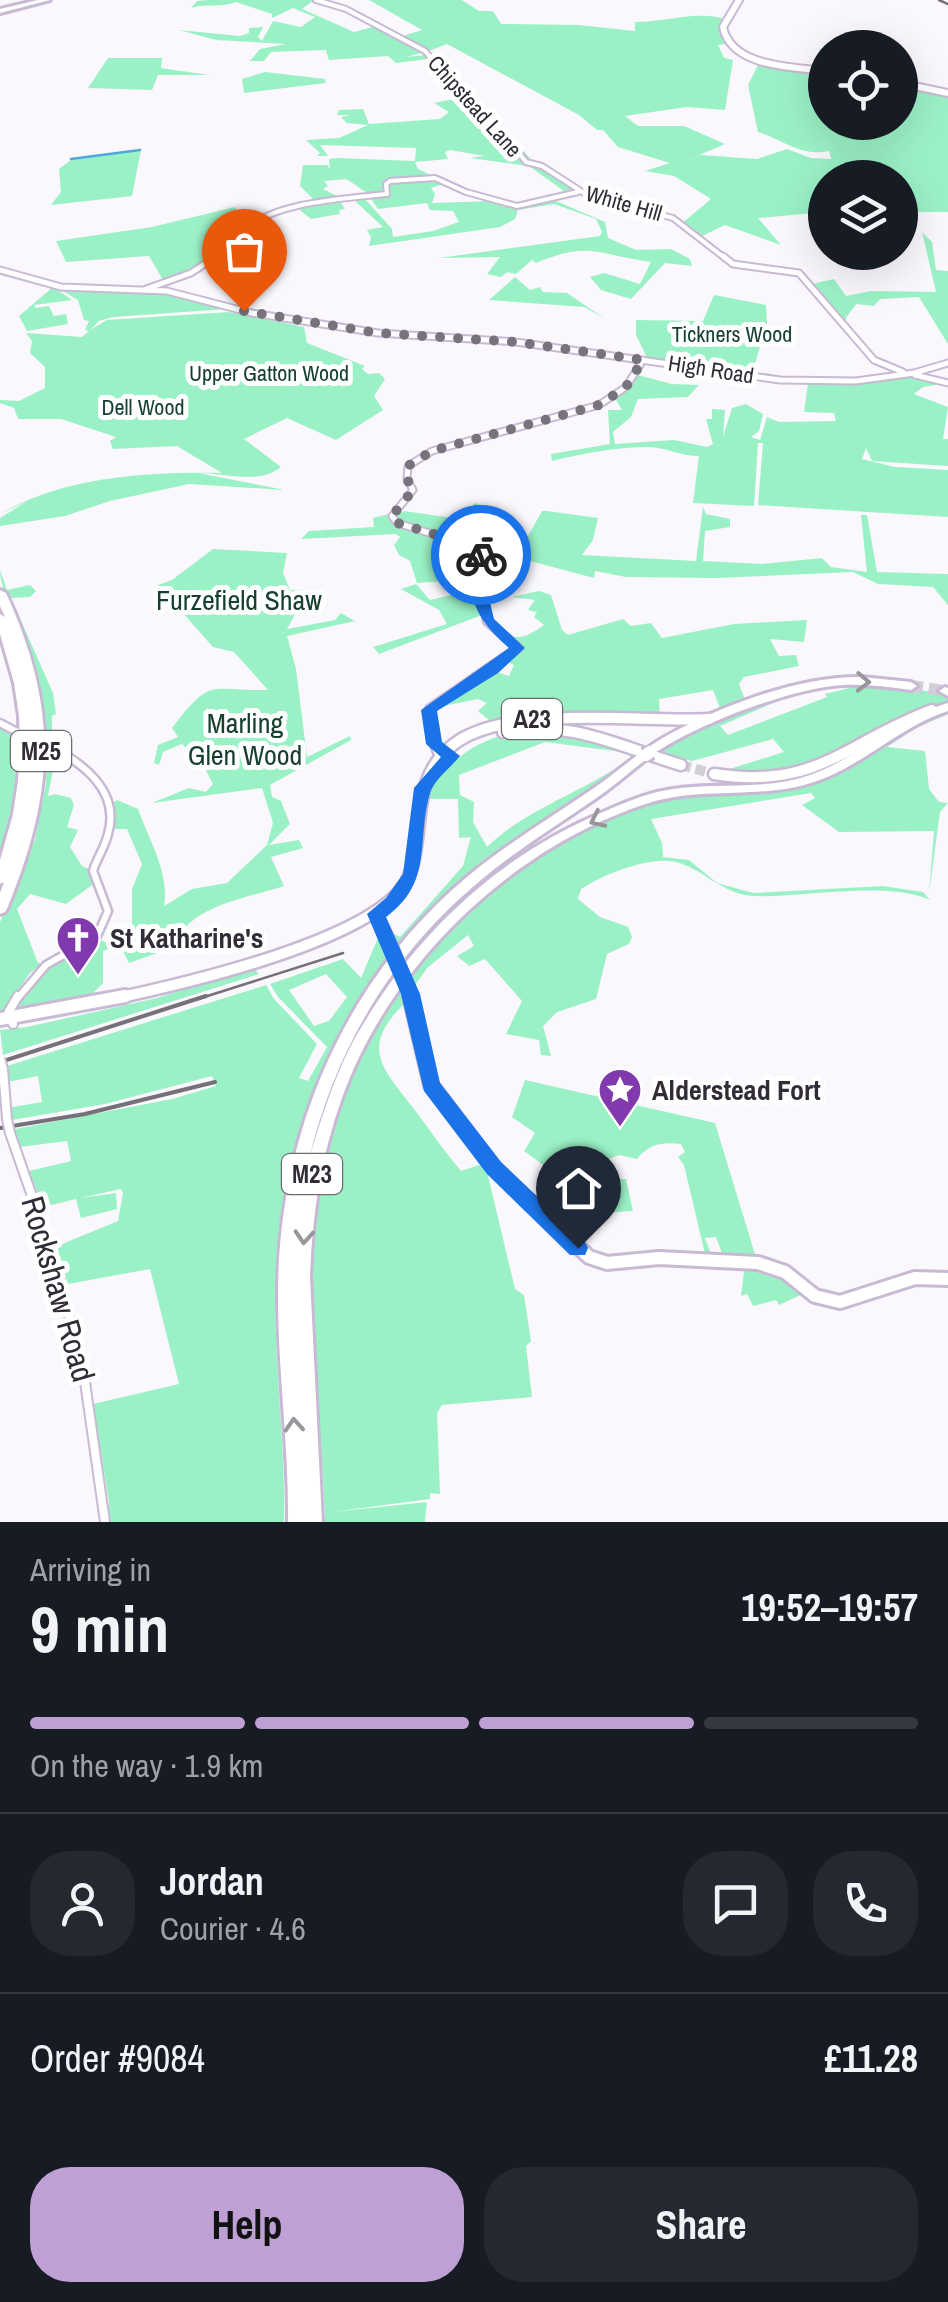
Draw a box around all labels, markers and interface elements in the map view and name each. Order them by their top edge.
map controls [808,30,918,270]
button: locate [808,30,918,140]
street label: Chipstead Lane [421,49,529,163]
button: layers [808,160,918,270]
street label: White Hill [582,178,666,228]
pin [202,209,287,312]
icon: bag [217,224,272,279]
park label: Tickners Wood [672,319,792,349]
street label: High Road [666,347,756,391]
park label: Upper Gatton Wood [189,358,349,388]
park label: Dell Wood [102,392,184,422]
courier [431,505,531,605]
icon: bike [454,528,509,583]
park label: Furzefield Shaw [156,581,322,619]
one-way arrow [855,671,871,692]
road number: A23 [502,699,562,739]
park label: Marling Glen Wood [188,704,302,774]
road number: M25 [11,731,71,771]
one-way arrow [589,807,607,827]
church icon: St Katharine's [55,915,101,976]
place label: St Katharine's [110,919,263,957]
place icon: Alderstead Fort [597,1067,643,1128]
place label: Alderstead Fort [652,1071,821,1109]
pin [536,1146,621,1249]
road number: M23 [282,1154,342,1194]
icon: home [551,1161,606,1216]
street label: Rockshaw Road [11,1191,105,1387]
one-way arrow [294,1230,315,1246]
one-way arrow [284,1416,305,1432]
text: Arriving in [30,1548,151,1591]
text: 19:52–19:57 [741,1582,918,1633]
text: 9 min [30,1585,169,1672]
text: On the way · 1.9 km [30,1744,263,1787]
button: person [30,1851,135,1956]
button: chat [683,1851,788,1956]
button: phone [813,1851,918,1956]
text: Jordan [160,1856,264,1907]
text: Courier · 4.6 [160,1907,306,1950]
text: Order #9084 [30,2033,205,2084]
text: £11.28 [824,2033,918,2084]
button: Help [30,2167,464,2282]
button: Share [484,2167,918,2282]

